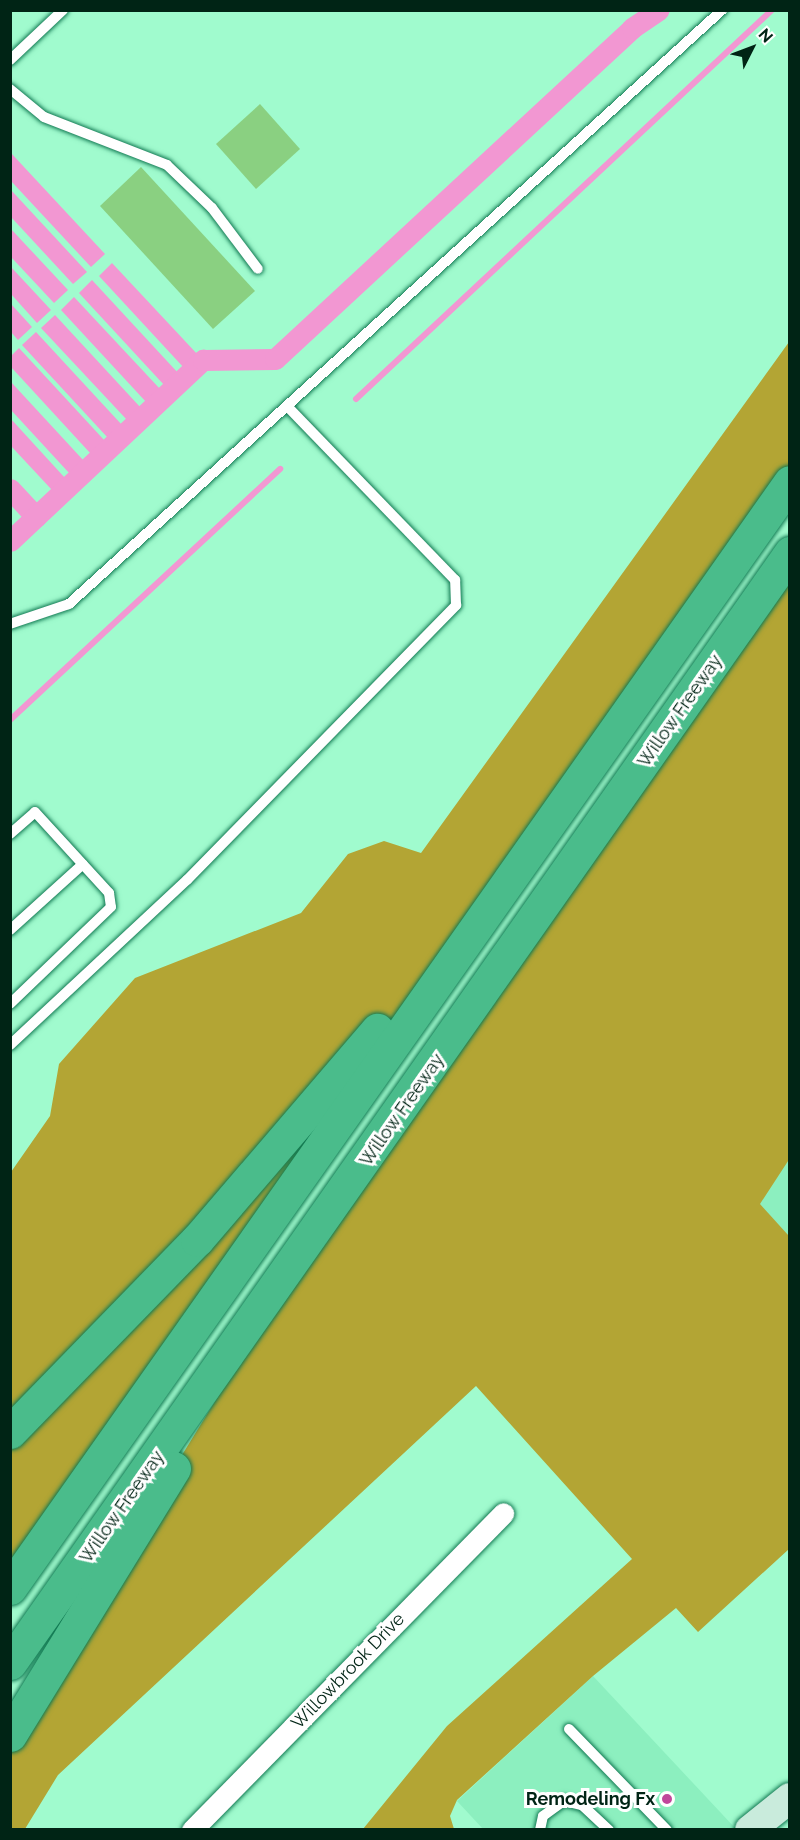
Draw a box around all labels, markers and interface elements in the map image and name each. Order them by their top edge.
north arrow [722,18,782,78]
text: N [755,25,777,47]
street label: Willow Freeway [633,650,727,772]
street label: Willow Freeway [355,1049,449,1171]
street label: Willow Freeway [75,1446,169,1568]
street label: Willowbrook Drive [287,1608,409,1734]
place label: Remodeling Fx [526,1788,655,1810]
marker: Remodeling Fx [660,1792,674,1806]

